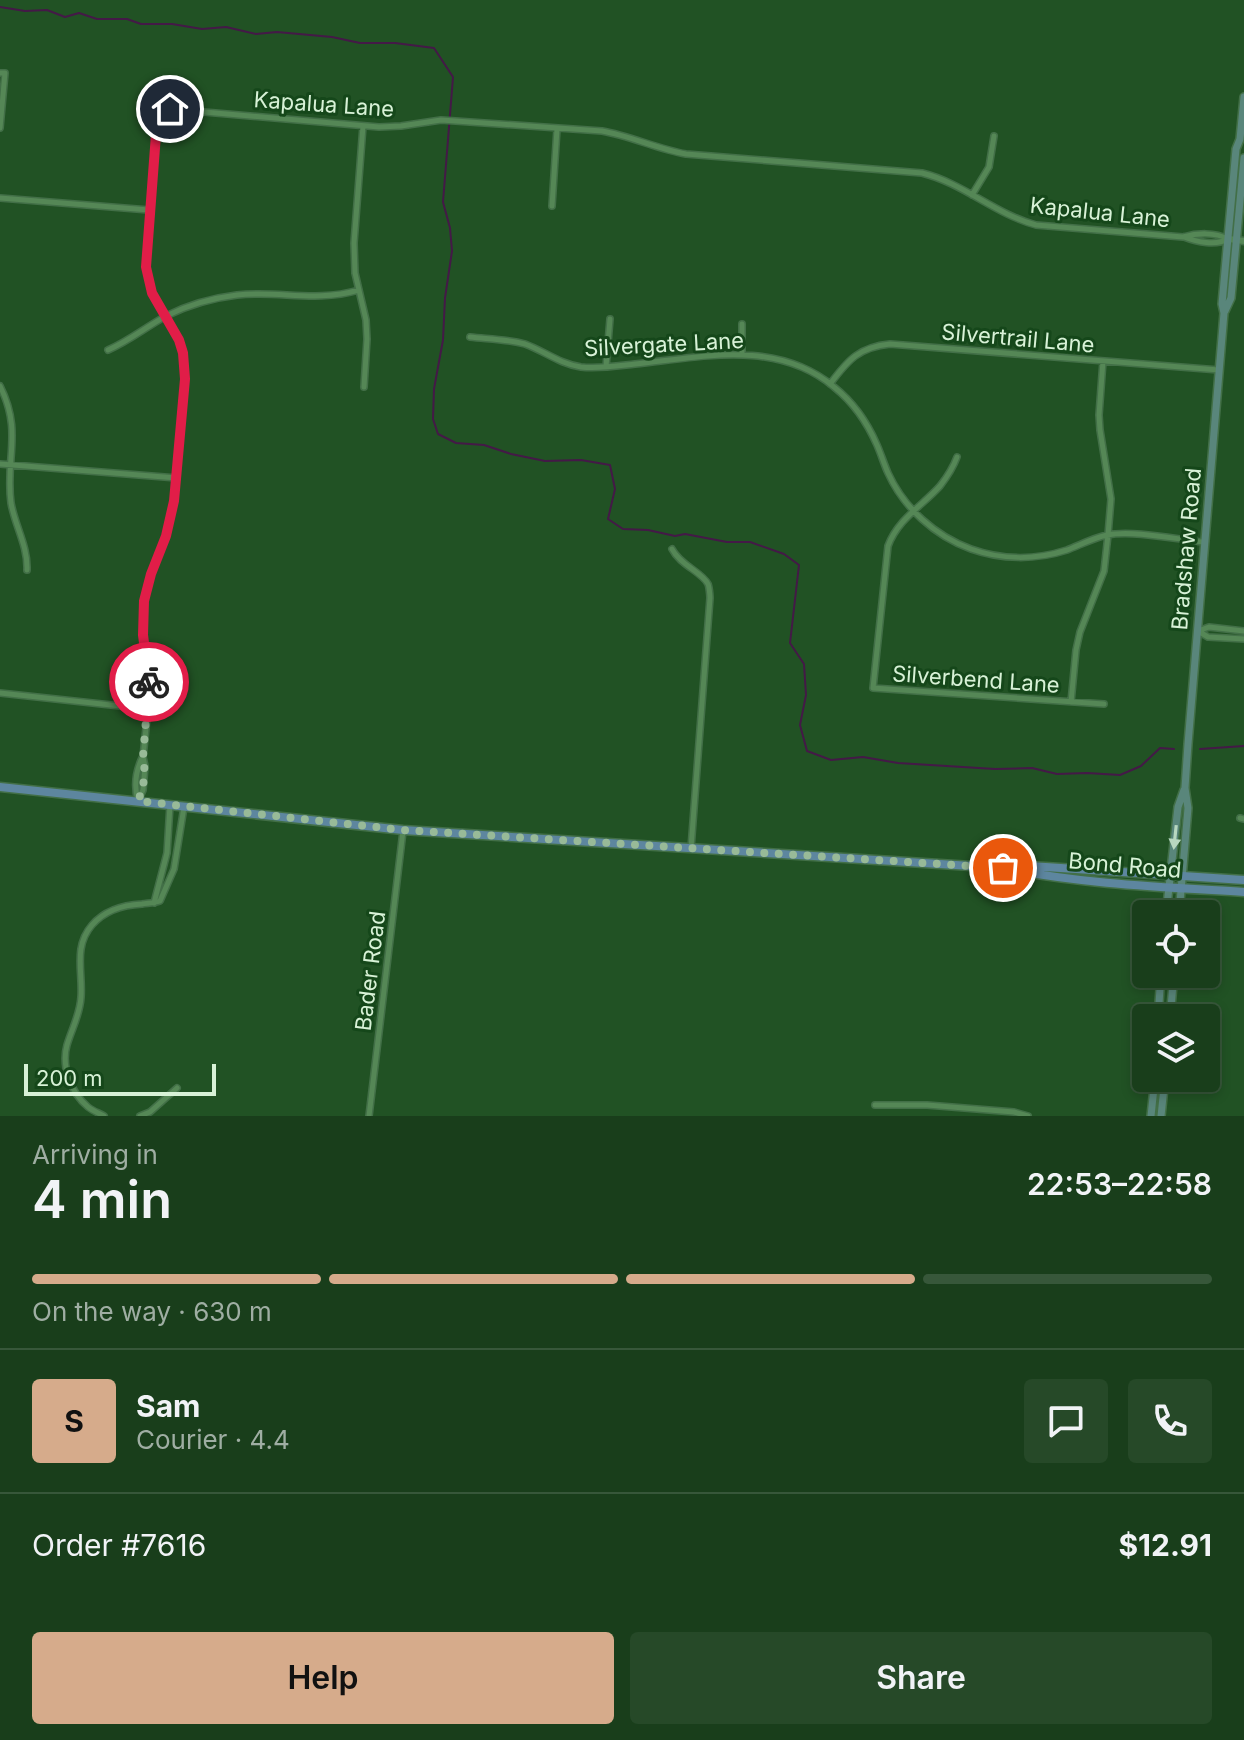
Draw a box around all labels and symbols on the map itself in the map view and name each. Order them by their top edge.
pin [136,75,204,143]
street label: Kapalua Lane [253,86,395,122]
street label: Kapalua Lane [1029,192,1171,232]
street label: Silvertrail Lane [940,318,1096,358]
street label: Silvergate Lane [583,327,745,361]
street label: Bradshaw Road [1166,467,1206,631]
courier [109,642,189,722]
street label: Silverbend Lane [891,660,1061,698]
one-way arrow [1168,825,1181,850]
pin [969,834,1037,902]
street label: Bond Road [1067,847,1183,883]
street label: Bader Road [350,910,390,1032]
scale bar [24,1060,216,1096]

